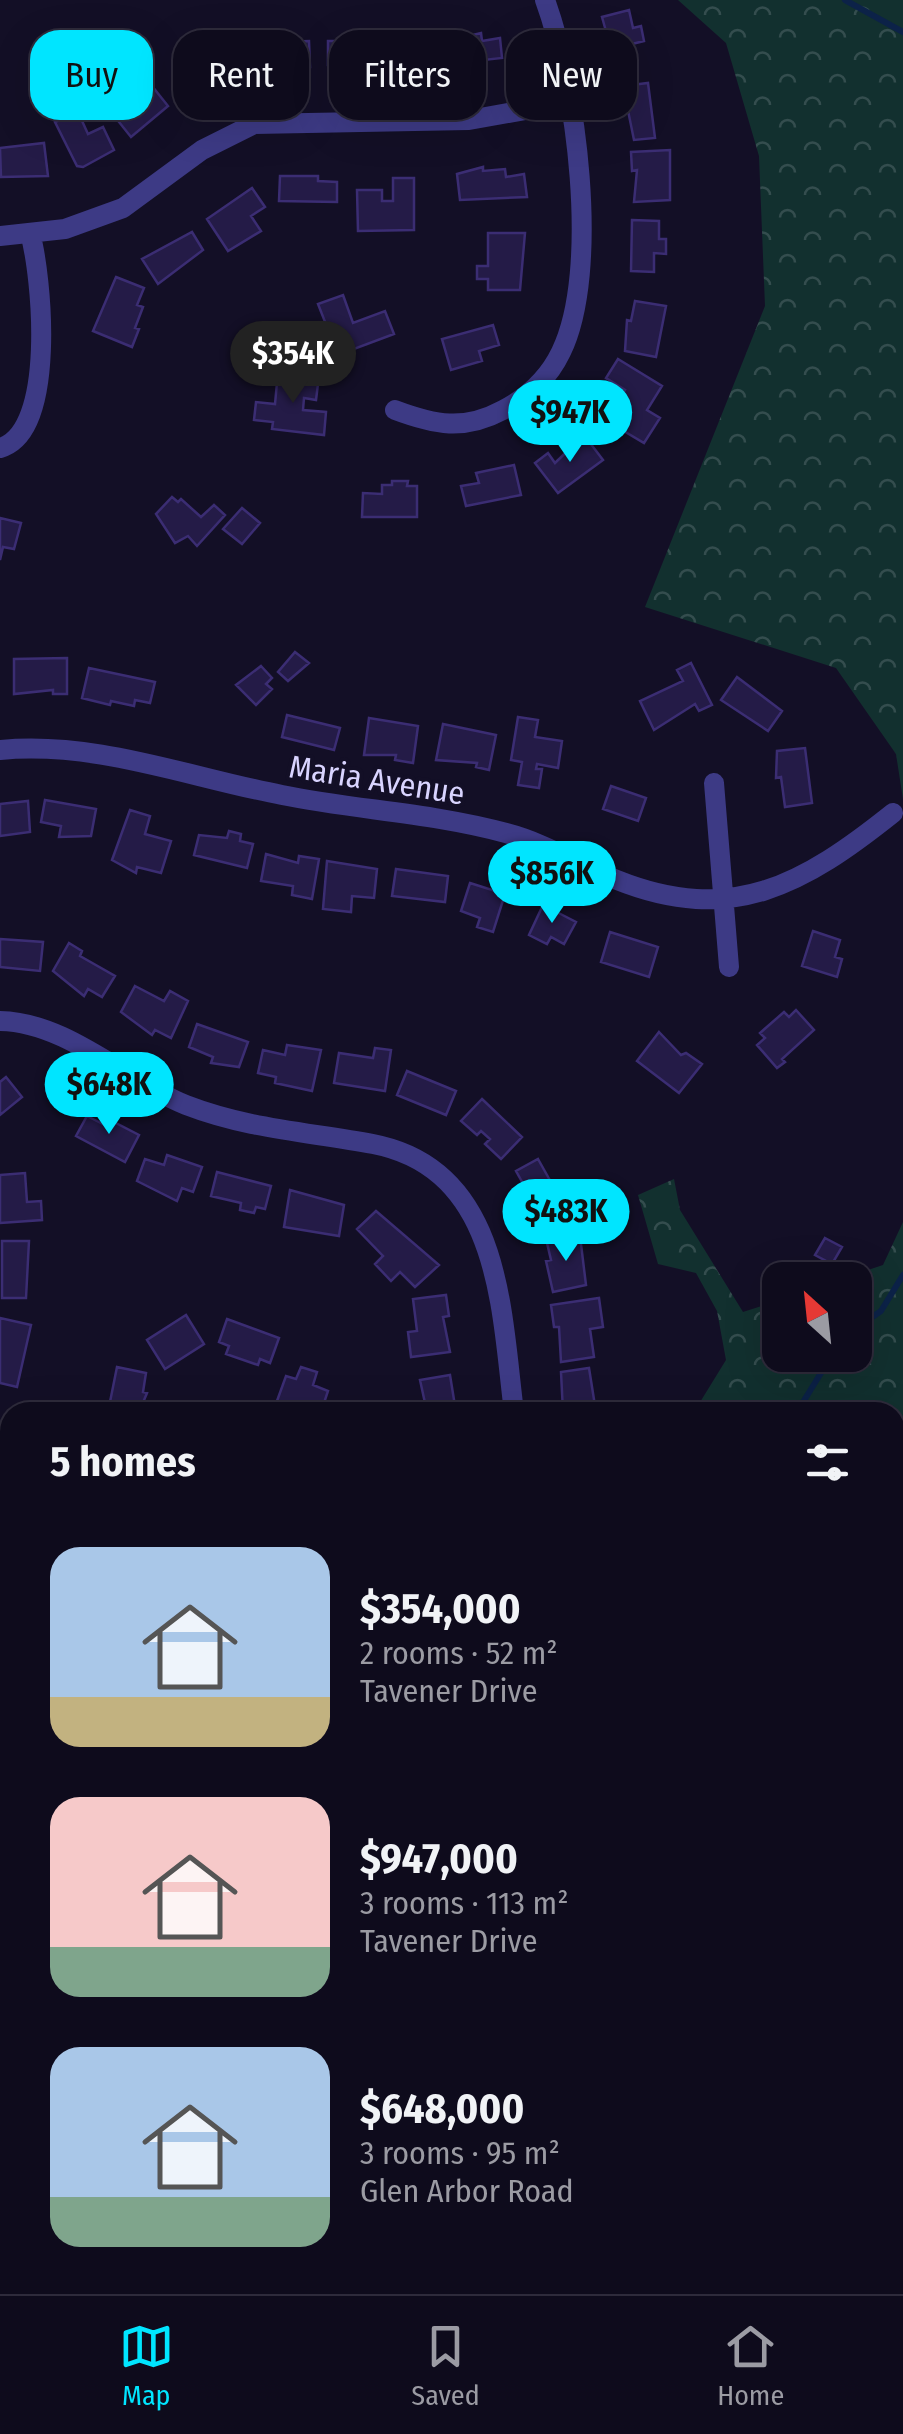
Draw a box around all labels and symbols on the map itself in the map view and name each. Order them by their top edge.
pin: $354K [223,321,363,406]
pin: $947K [500,380,640,465]
street label: Maria Avenue [287,747,467,813]
pin: $856K [482,841,622,926]
pin: $648K [39,1052,179,1137]
pin: $483K [496,1179,636,1264]
north arrow [762,1262,872,1372]

